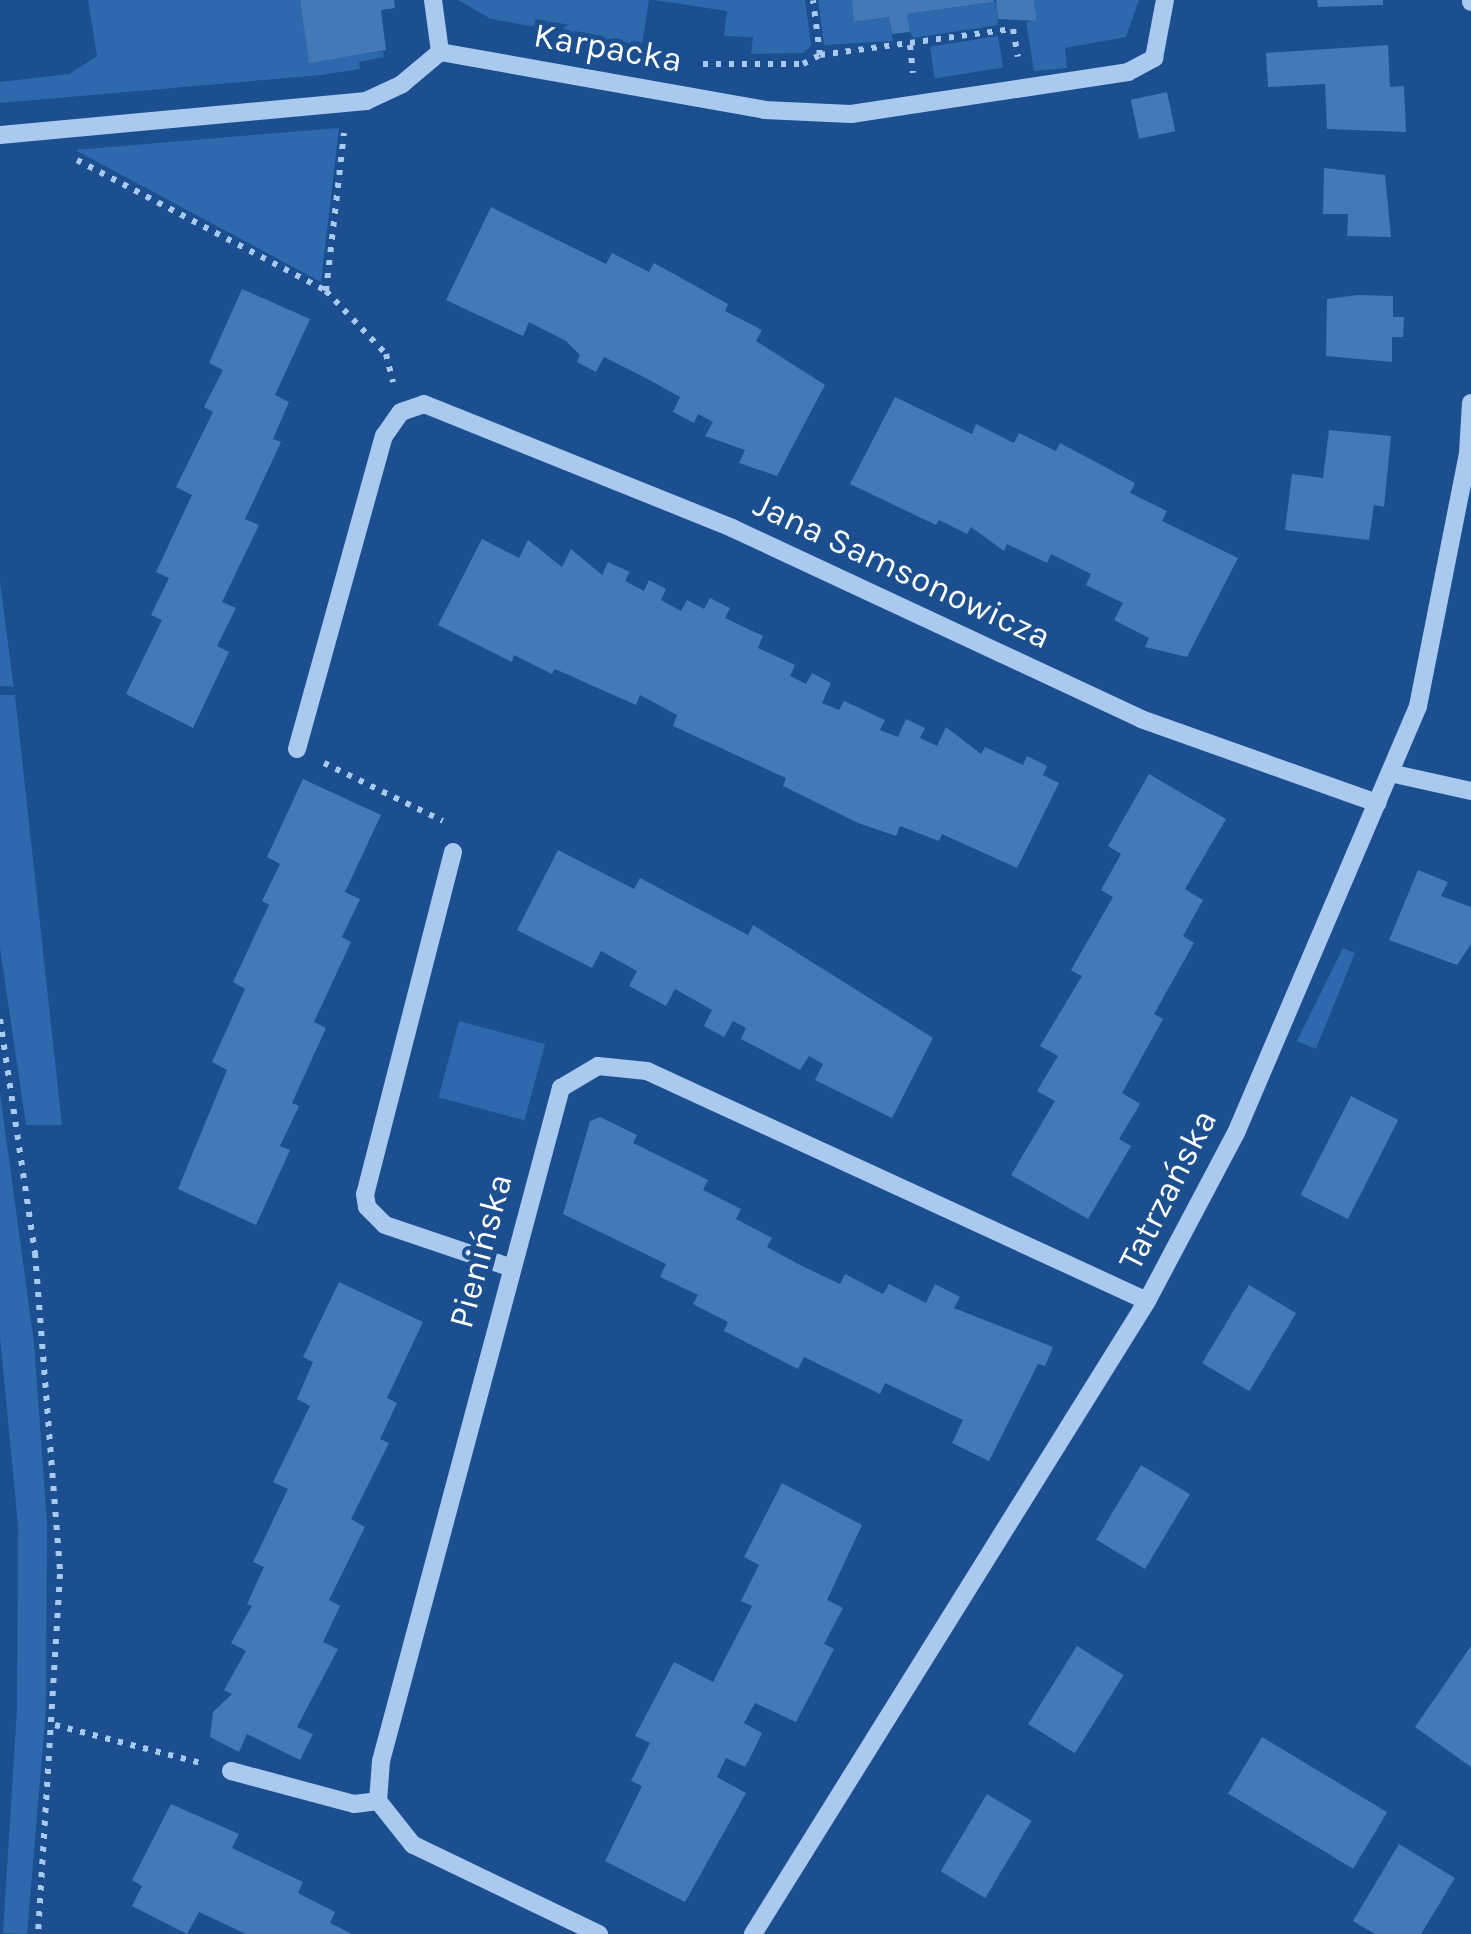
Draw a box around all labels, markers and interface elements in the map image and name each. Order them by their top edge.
street label: Karpacka [531,14,685,82]
street label: Jana Samsonowicza [747,484,1057,658]
street label: Tatrzańska [1110,1103,1226,1277]
street label: Pienińska [440,1169,522,1333]

